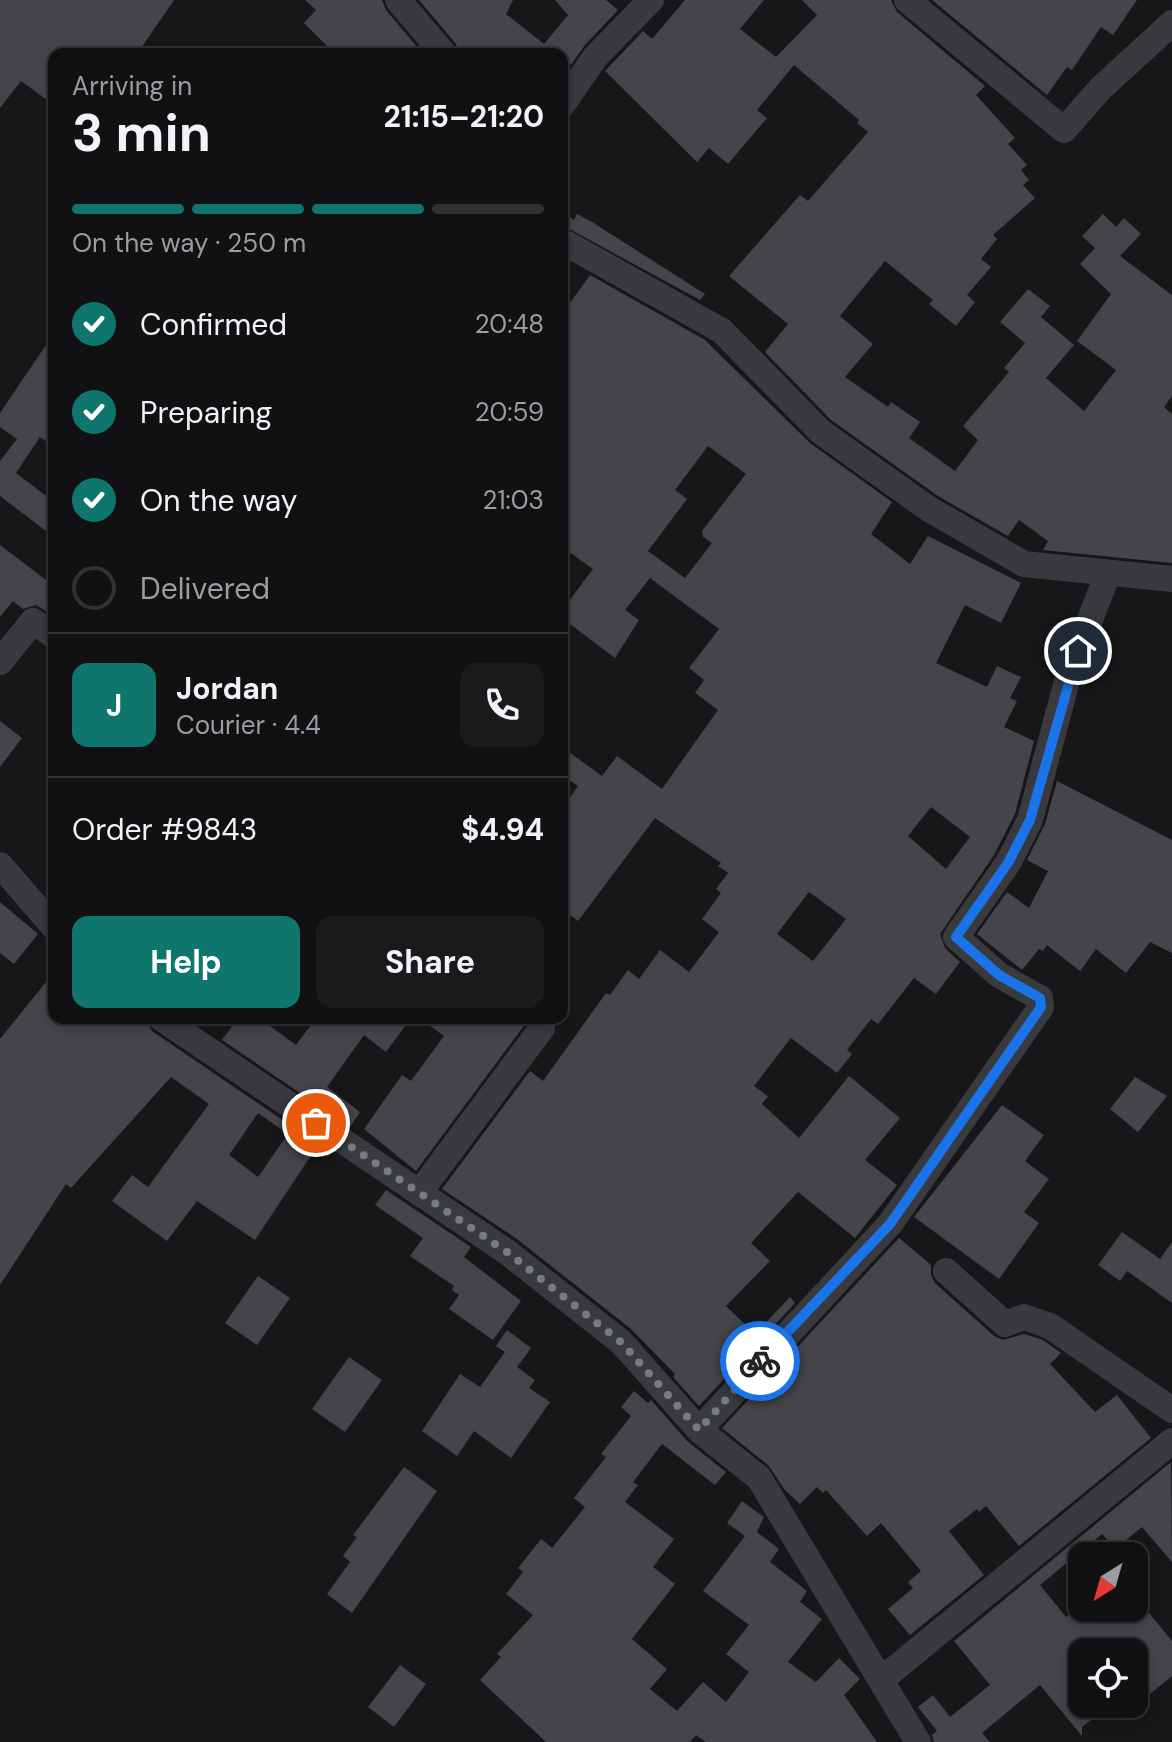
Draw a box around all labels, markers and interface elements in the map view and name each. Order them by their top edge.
text: Arriving in [72,69,192,103]
text: 21:15–21:20 [384,97,544,136]
text: 3 min [72,99,211,167]
text: On the way · 250 m [72,226,306,260]
icon: check [72,302,116,346]
text: Confirmed [140,305,287,344]
text: 20:48 [475,307,544,341]
icon: check [72,390,116,434]
text: Preparing [140,393,272,432]
text: 20:59 [475,395,544,429]
icon: check [72,478,116,522]
text: On the way [140,481,297,520]
text: 21:03 [483,483,544,517]
text: Delivered [140,569,270,608]
pin [1044,617,1112,685]
icon: home [1056,629,1100,673]
button: phone [460,663,544,747]
text: Jordan [176,669,278,708]
text: J [106,686,122,725]
text: Courier · 4.4 [176,708,321,742]
text: Order #9843 [72,810,257,849]
text: $4.94 [461,810,544,849]
button: Help [72,916,300,1008]
button: Share [316,916,544,1008]
pin [282,1089,350,1157]
icon: bag [294,1101,338,1145]
courier [720,1321,800,1401]
icon: bike [738,1339,782,1383]
north arrow [1068,1542,1148,1622]
map controls [1068,1542,1148,1718]
button: locate [1068,1638,1148,1718]

